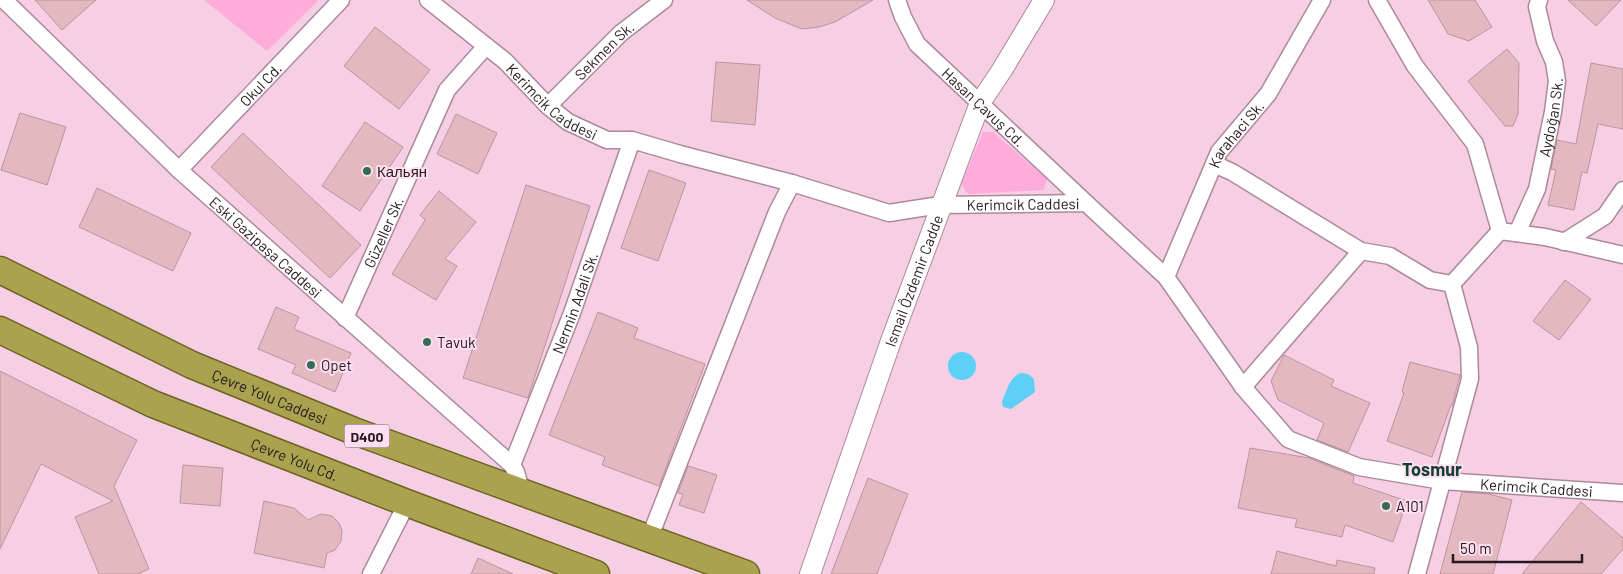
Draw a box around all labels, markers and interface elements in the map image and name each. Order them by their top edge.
street label: Sekmen Sk. [571,17,637,83]
street label: Okul Cd. [236,59,285,110]
street label: Kerimcik Caddesi [503,59,600,143]
street label: Hasan Çavuş Cd. [939,64,1029,150]
street label: Aydoğan Sk. [1535,77,1566,158]
street label: Karahaci Sk. [1204,97,1268,170]
place label: Кальян [377,162,427,180]
marker: Кальян [361,165,373,177]
street label: Eski Gazipaşa Caddesi [206,193,326,301]
street label: Güzeller Sk. [360,194,407,270]
street label: Kerimcik Caddesi [967,194,1080,214]
street label: Ismail Ôzdemir Cadde [881,212,946,349]
street label: Nermin Adali Sk. [548,250,601,356]
place label: Tavuk [437,333,476,351]
marker: Tavuk [421,336,433,348]
place label: Opet [321,356,352,374]
marker: Opet [305,359,317,371]
street label: Çevre Yolu Caddesi [209,365,330,428]
road number: D400 [344,424,390,448]
street label: Çevre Yolu Cd. [248,434,341,484]
district label: Tosmur [1402,458,1462,480]
street label: Kerimcik Caddesi [1480,475,1593,500]
place label: A101 [1396,497,1424,515]
marker: A101 [1380,500,1392,512]
scale bar [1453,532,1582,564]
text: 50 m [1460,539,1492,557]

